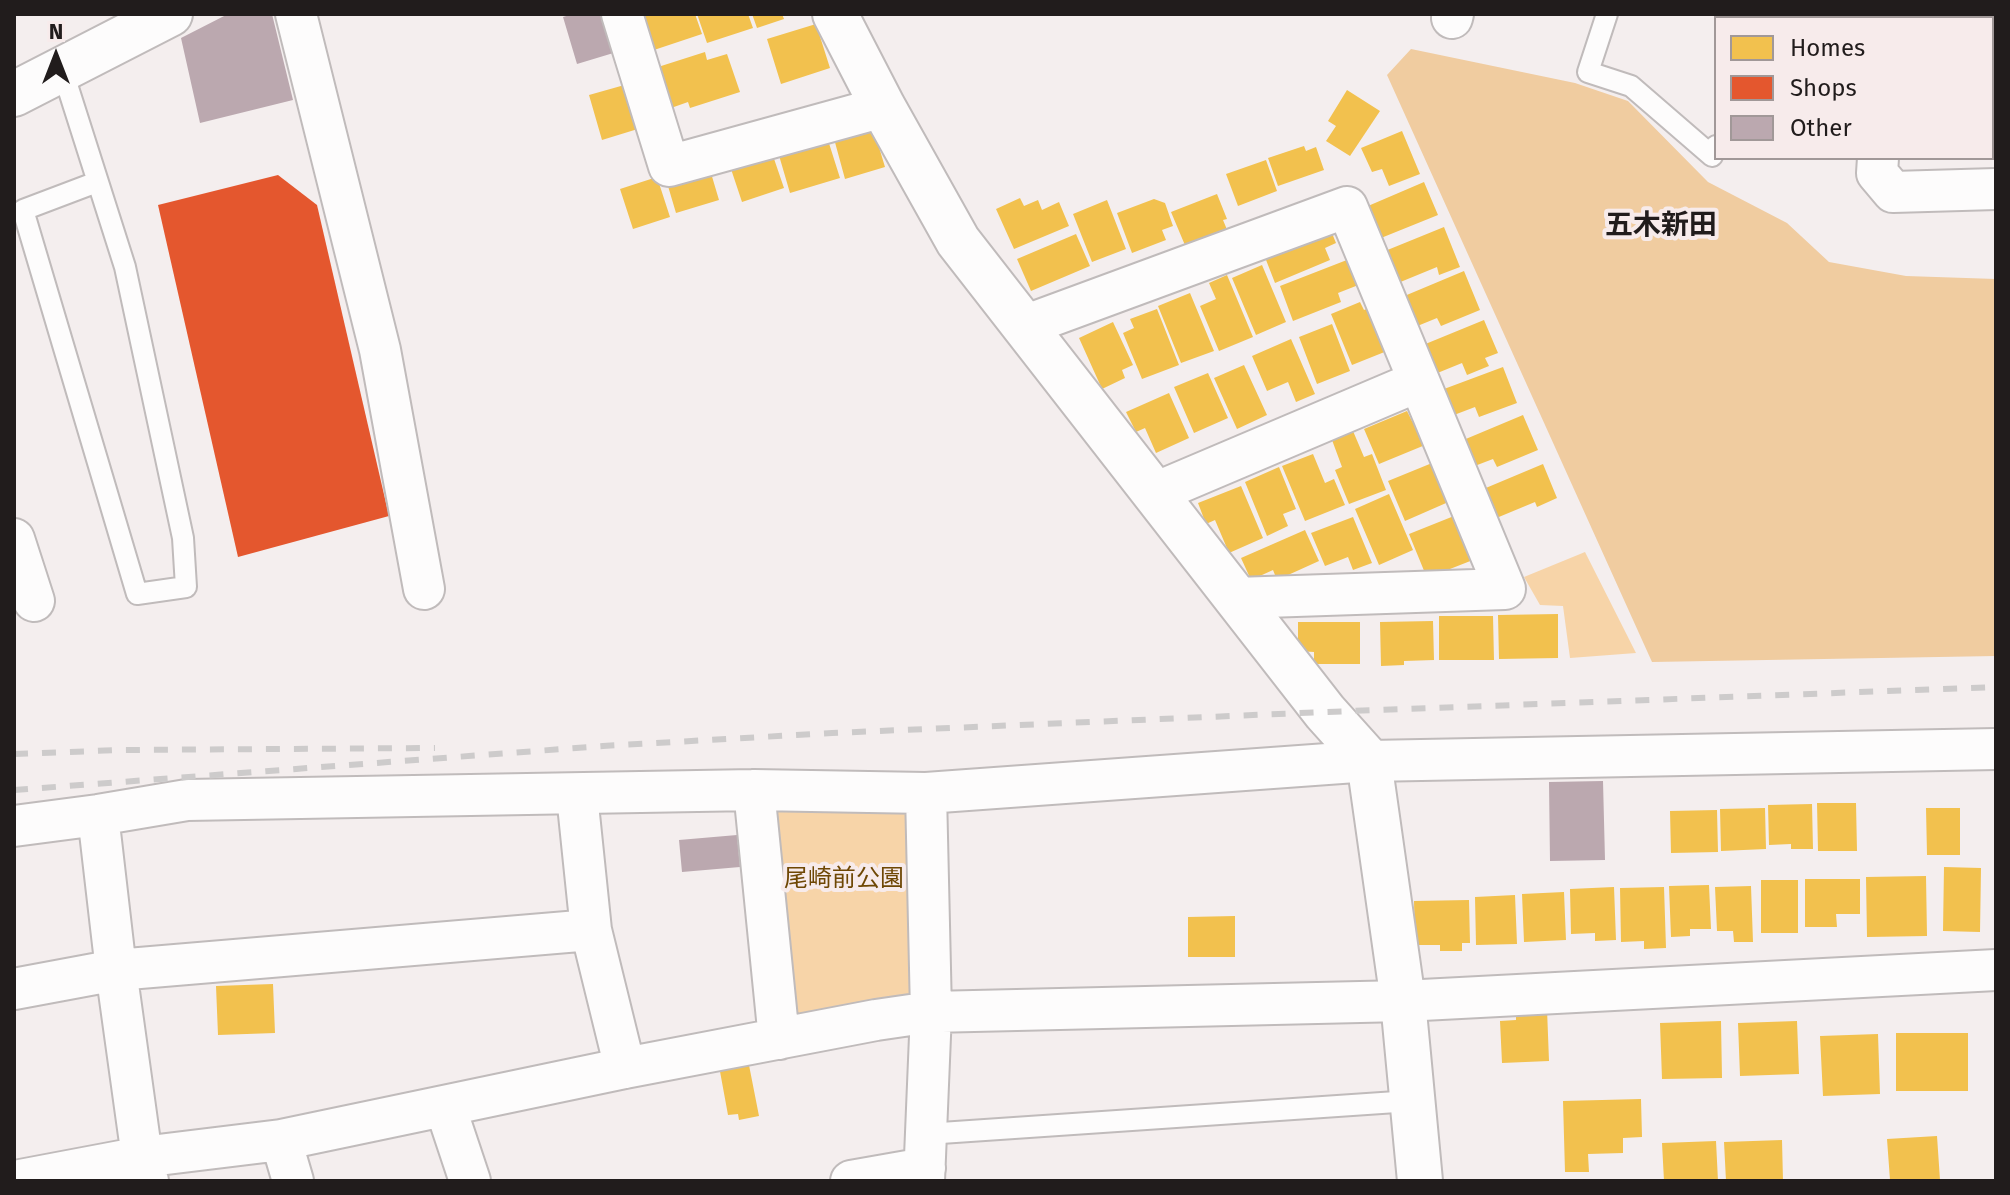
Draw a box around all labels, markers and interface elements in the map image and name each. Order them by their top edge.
north arrow [16,16,96,96]
legend [1714,16,1994,160]
text: N [49,18,63,45]
text: Homes [1790,34,1865,62]
text: Shops [1790,74,1857,102]
text: Other [1790,114,1852,142]
district label: 五木新田 [1605,209,1717,243]
park label: 尾崎前公園 [784,865,904,893]

